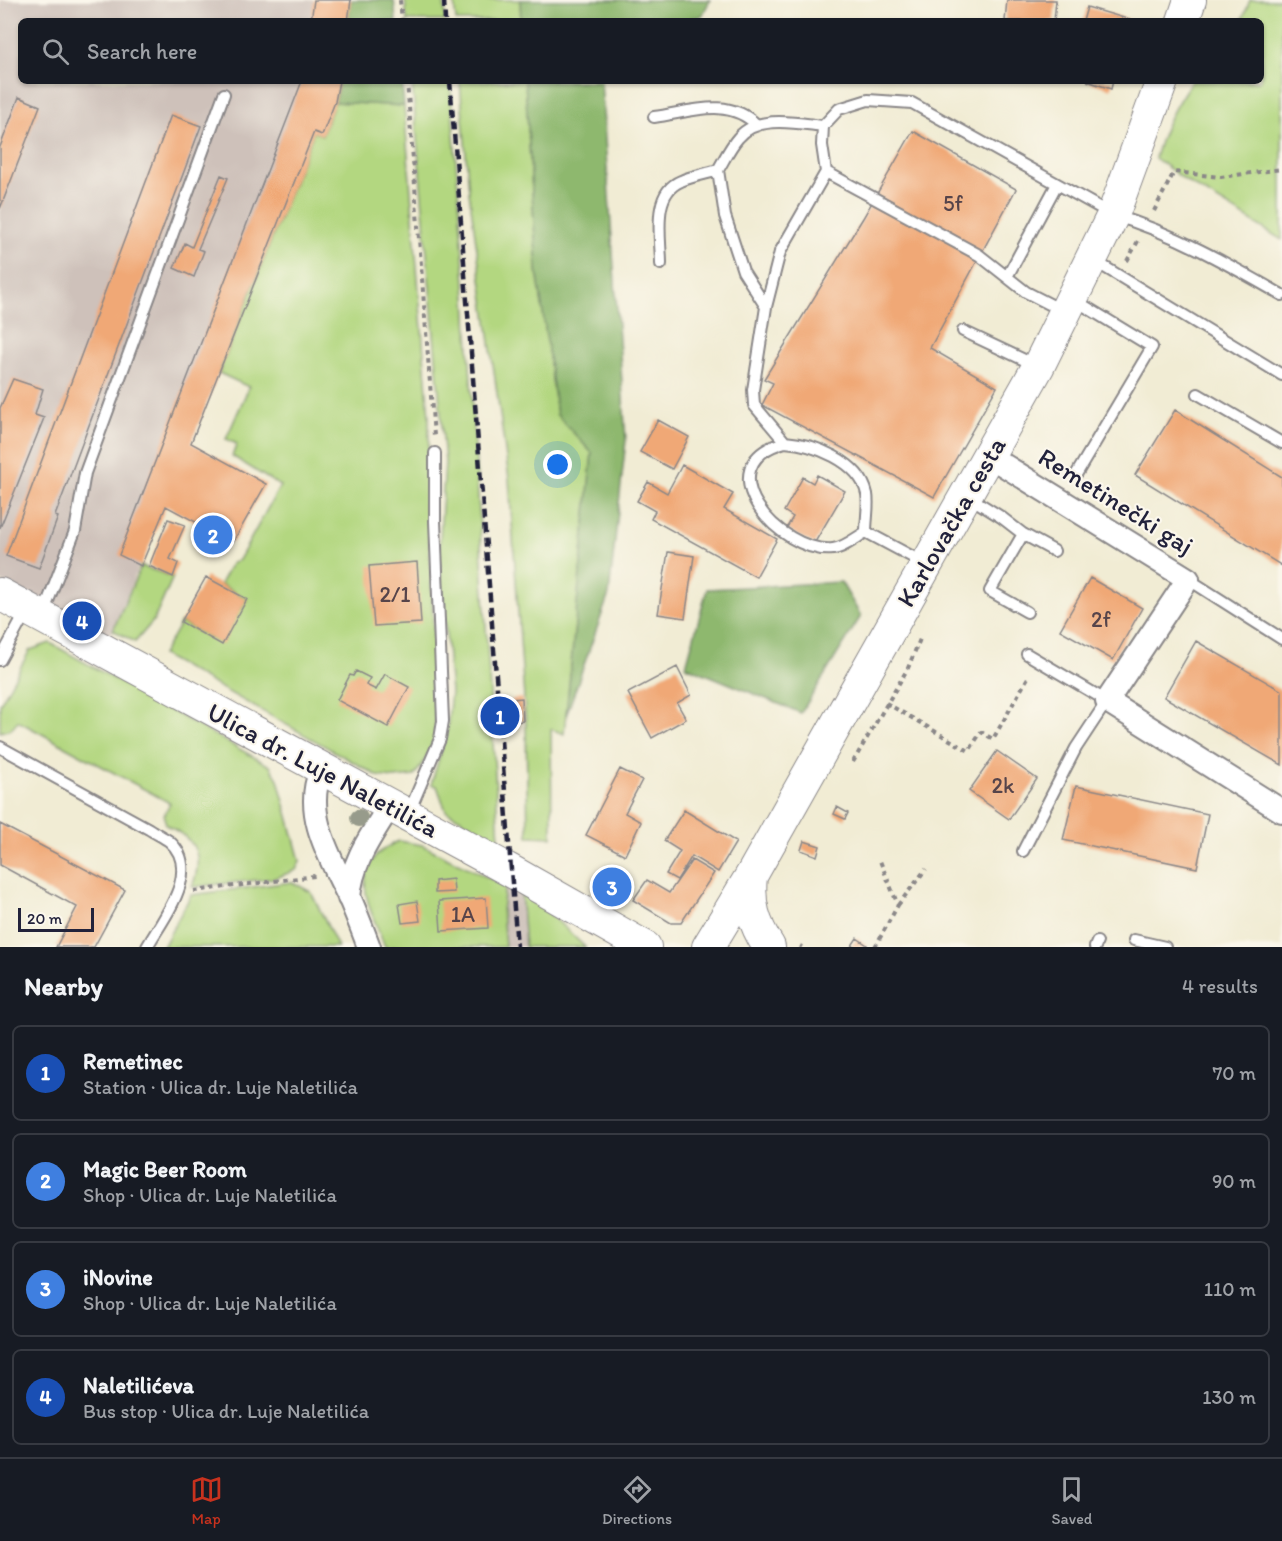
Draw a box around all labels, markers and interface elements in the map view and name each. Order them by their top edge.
search box [18,18,1264,84]
icon: search [39,35,72,68]
text: Search here [87,38,197,65]
house number: 5f [943,190,964,217]
street label: Karlovačka cesta [889,431,1013,613]
street label: Remetinečki gaj [1033,441,1199,561]
your location [543,450,572,479]
pin: 2 [194,512,232,558]
house number: 2/1 [379,581,411,608]
pin: 4 [62,598,101,644]
house number: 2f [1091,606,1112,633]
pin: 1 [480,694,520,738]
street label: Ulica dr. Luje Naletilića [202,695,444,845]
house number: 2k [992,772,1015,799]
pin: 3 [592,864,632,910]
house number: 1A [451,901,475,928]
scale bar [18,905,94,932]
text: 20 m [27,909,62,928]
text: Nearby [24,970,103,1002]
text: 4 results [1182,974,1258,998]
text: Remetinec [83,1048,183,1075]
text: 1 [41,1061,50,1085]
text: 70 m [1212,1061,1256,1085]
text: Station · Ulica dr. Luje Naletilića [83,1075,358,1099]
text: Magic Beer Room [83,1156,247,1183]
text: 2 [40,1169,51,1193]
text: 90 m [1212,1169,1256,1193]
text: Shop · Ulica dr. Luje Naletilića [83,1183,337,1207]
text: iNovine [83,1264,153,1291]
text: 3 [40,1277,51,1301]
text: 110 m [1204,1277,1256,1301]
text: Shop · Ulica dr. Luje Naletilića [83,1291,337,1315]
text: Naletilićeva [83,1372,194,1399]
text: 4 [39,1385,52,1409]
text: 130 m [1202,1385,1256,1409]
text: Bus stop · Ulica dr. Luje Naletilića [83,1399,369,1423]
tab: Map [190,1473,223,1528]
tab: Directions [602,1473,672,1528]
tab: Saved [1052,1473,1092,1528]

